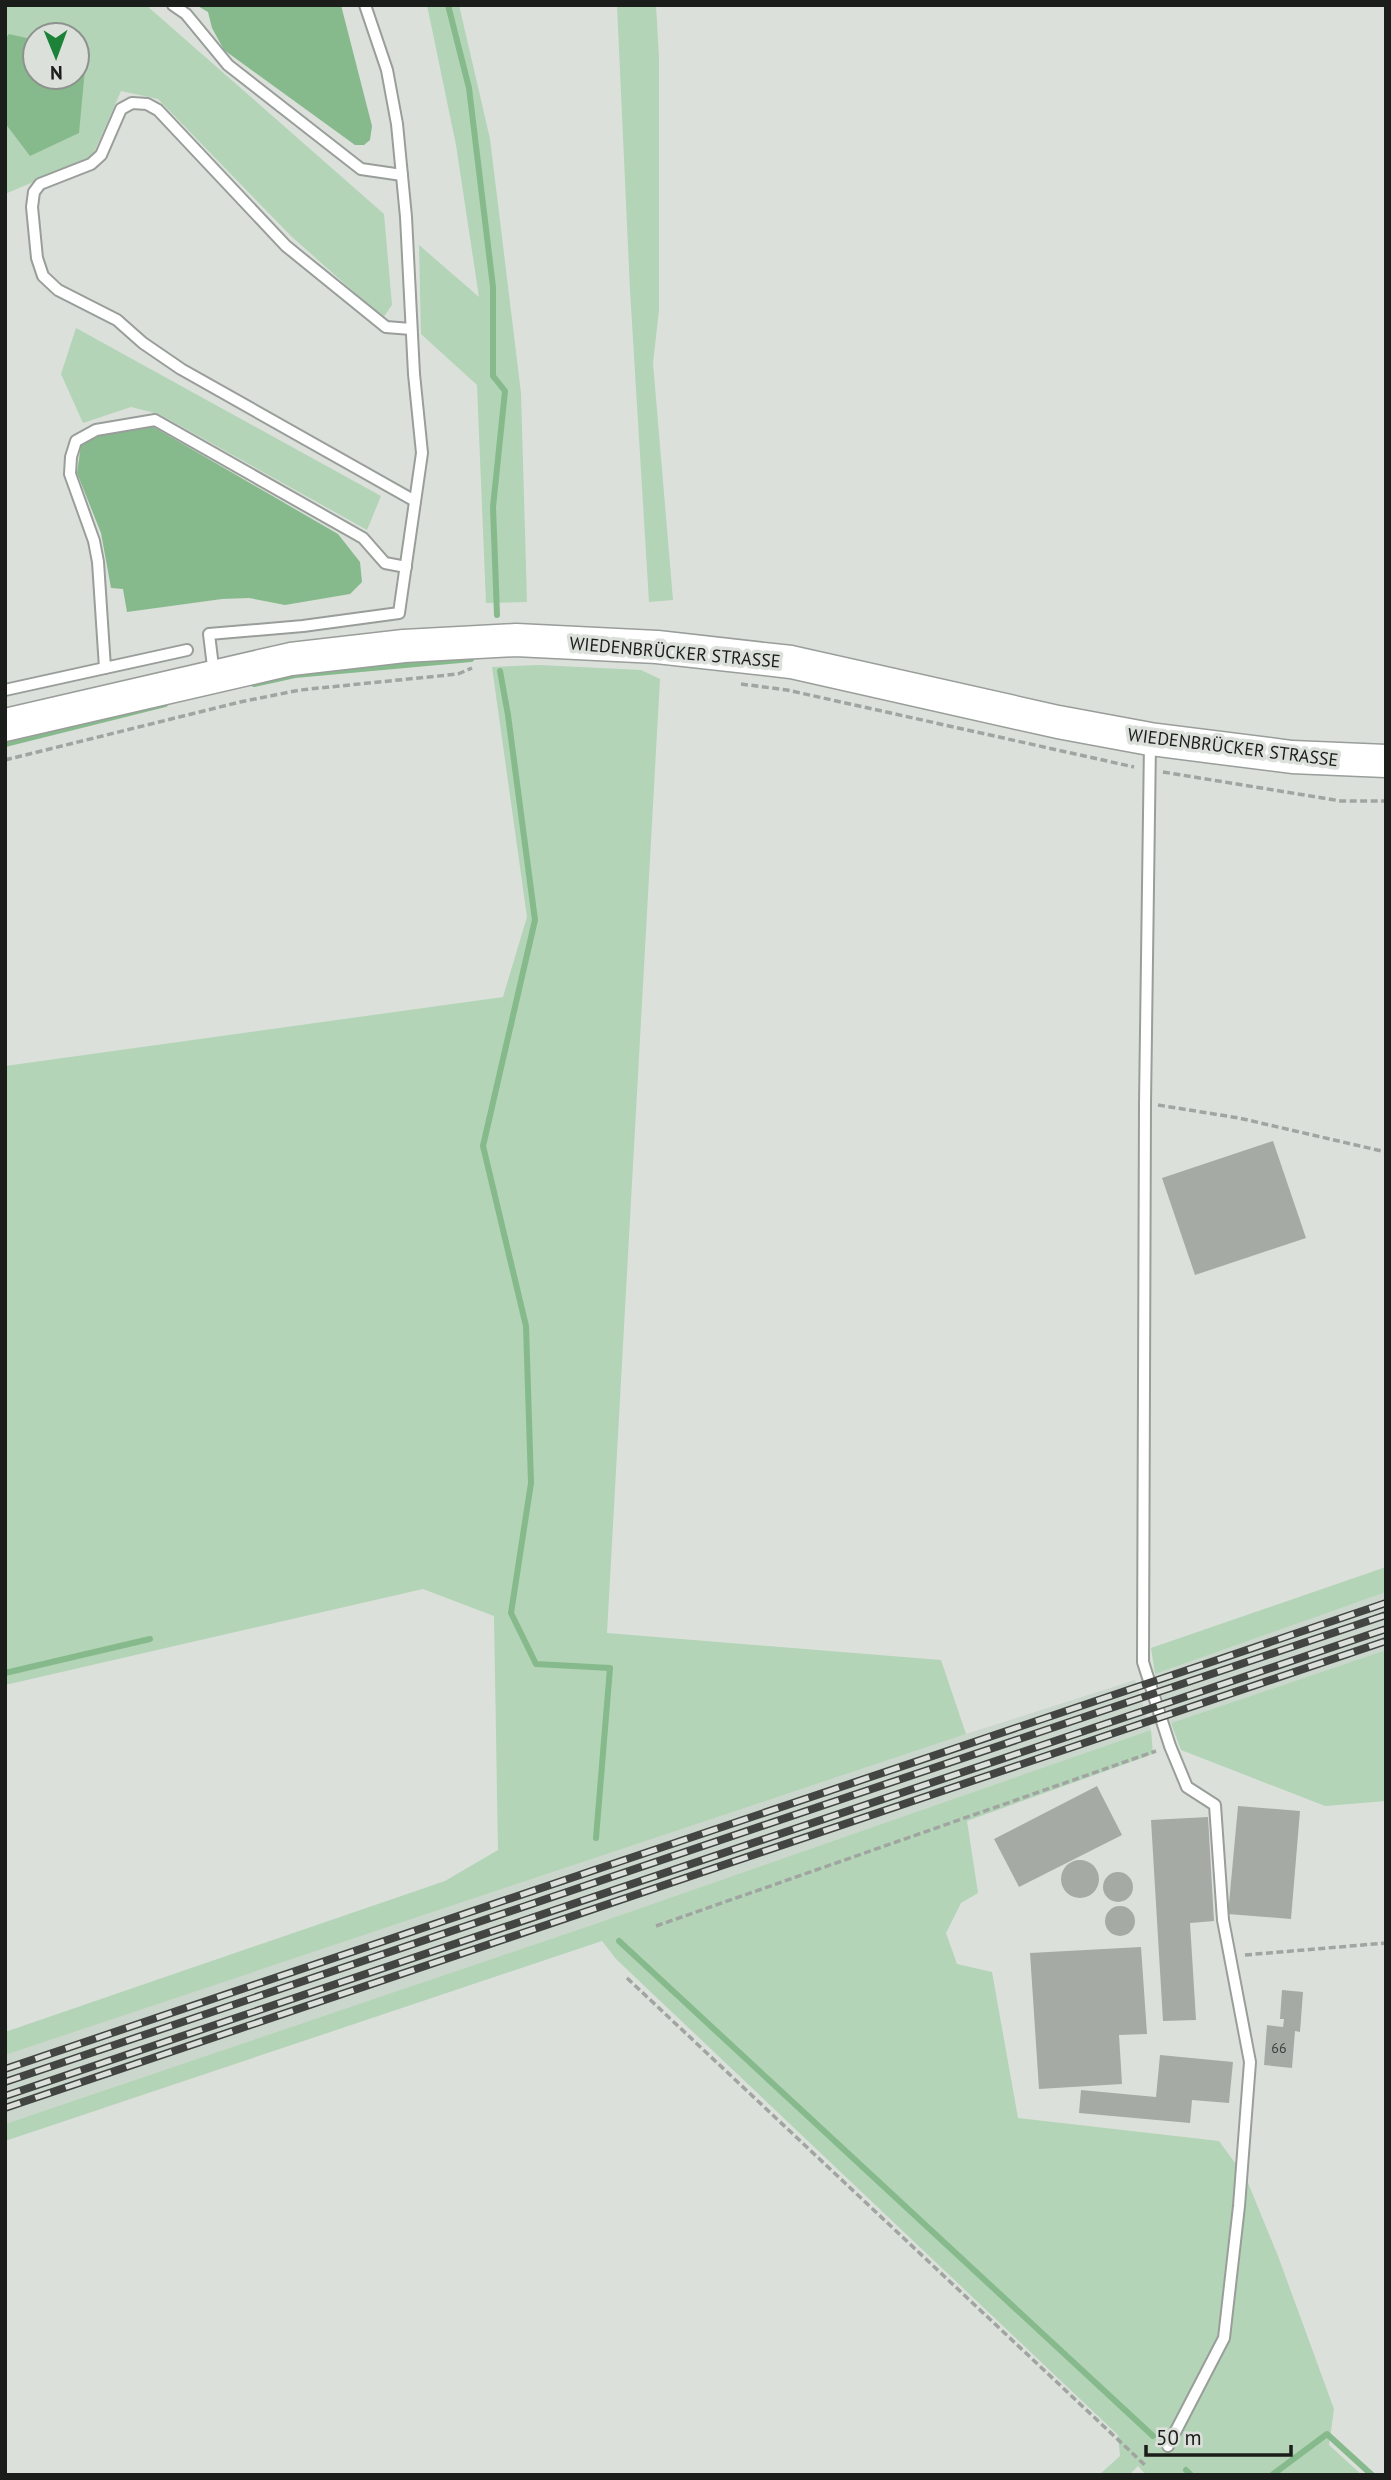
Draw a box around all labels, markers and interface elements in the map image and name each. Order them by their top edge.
north arrow [21,21,91,91]
text: N [50,61,63,85]
street label: WIEDENBRÜCKER STRASSE [569,631,781,673]
street label: WIEDENBRÜCKER STRASSE [1126,723,1340,771]
house number: 66 [1271,2039,1287,2057]
scale bar [1146,2414,1291,2458]
text: 50 m [1156,2424,1202,2451]

